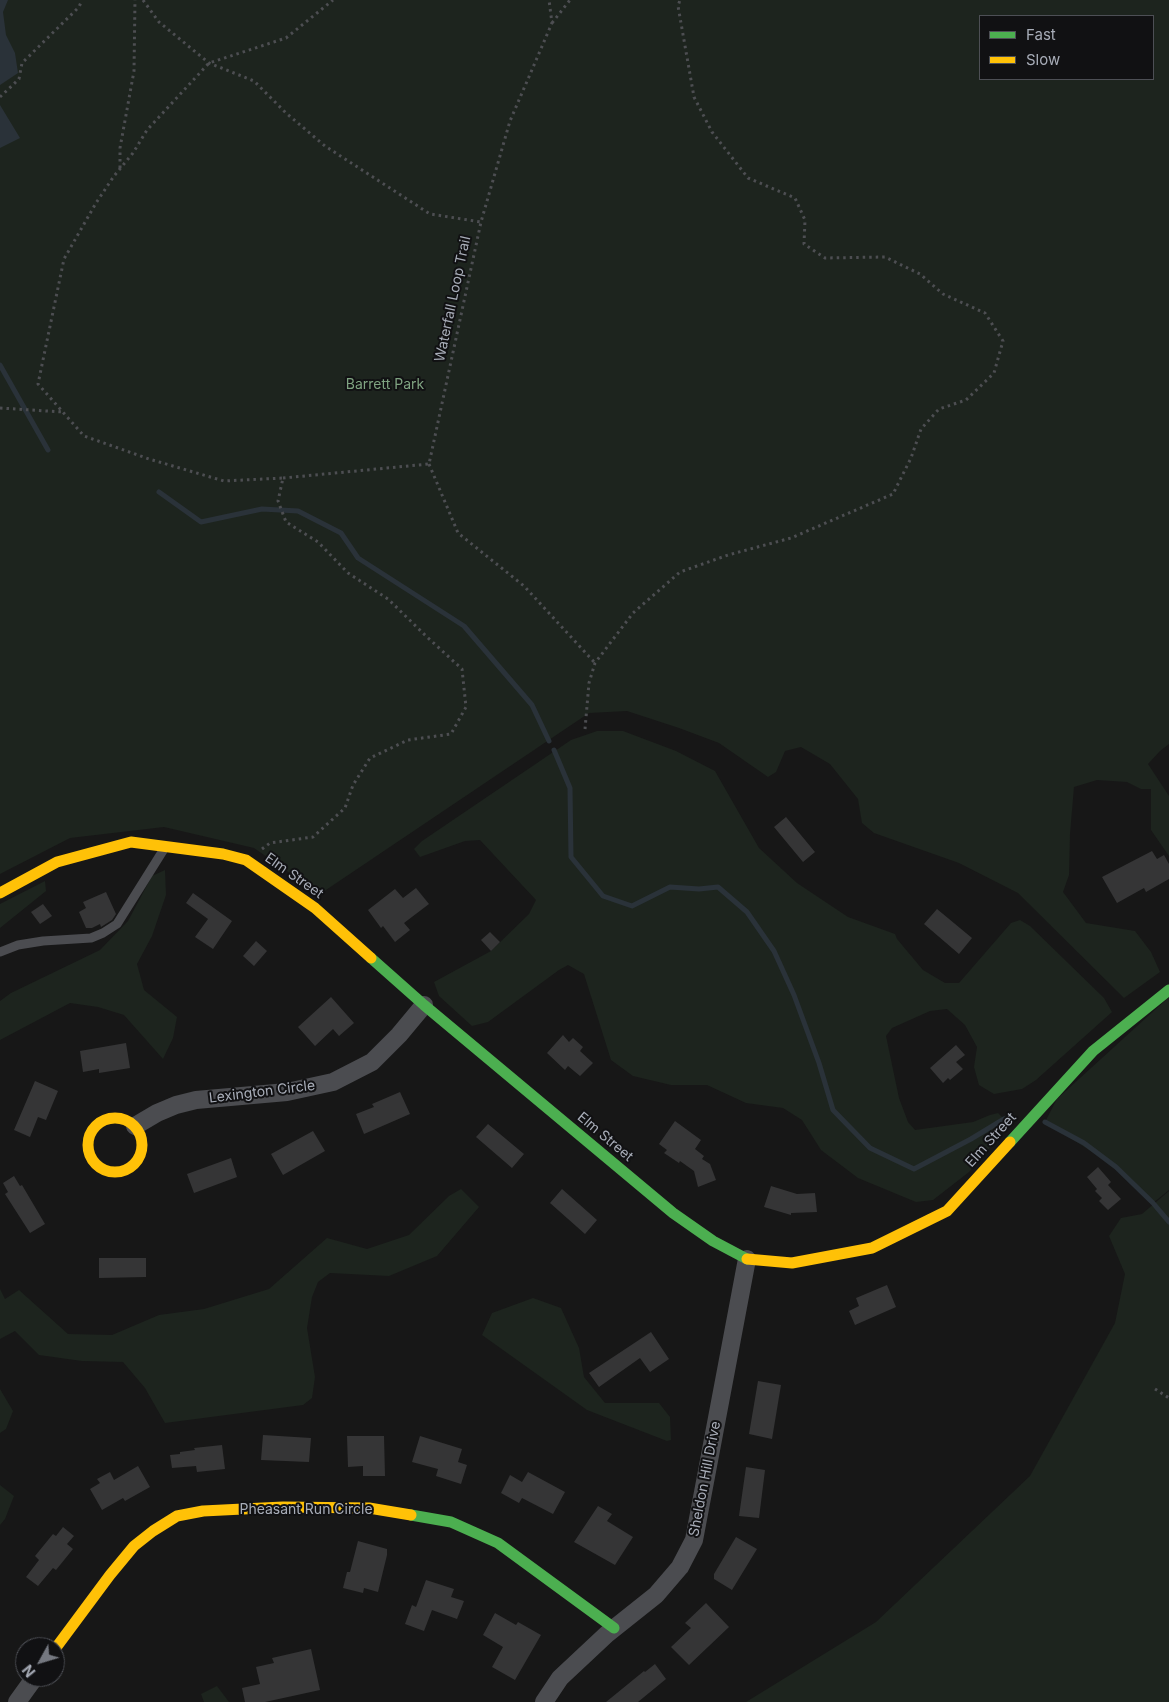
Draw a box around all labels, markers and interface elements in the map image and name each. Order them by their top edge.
legend [979,15,1154,80]
text: Fast [1026,25,1056,44]
text: Slow [1026,50,1060,69]
street label: Waterfall Loop Trail [431,235,475,363]
park label: Barrett Park [346,377,424,393]
street label: Elm Street [262,850,326,902]
street label: Lexington Circle [208,1077,316,1107]
street label: Elm Street [574,1109,636,1165]
street label: Elm Street [962,1109,1020,1171]
street label: Sheldon Hill Drive [686,1420,724,1538]
street label: Pheasant Run Circle [239,1502,373,1518]
north arrow [15,1637,65,1687]
text: N [19,1662,39,1681]

